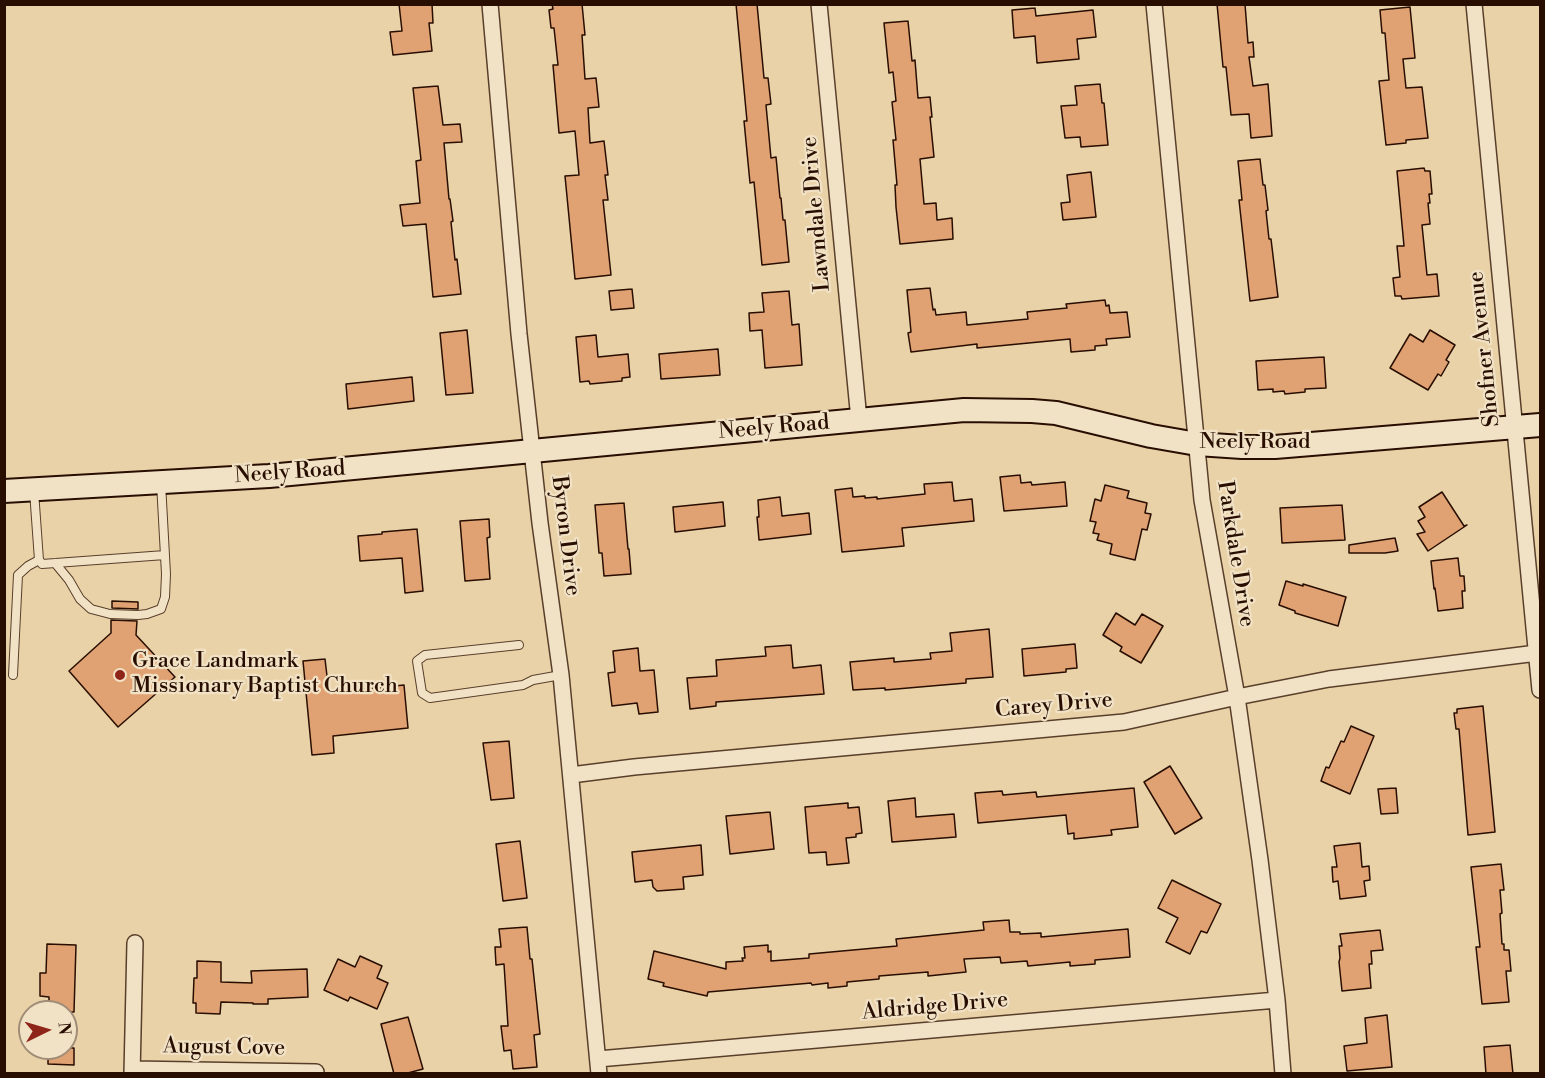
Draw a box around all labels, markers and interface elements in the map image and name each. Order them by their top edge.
street label: Lawndale Drive [797,135,837,293]
street label: Shofner Avenue [1464,270,1506,428]
street label: Neely Road [717,410,831,446]
street label: Neely Road [1199,430,1311,456]
street label: Neely Road [234,456,346,490]
street label: Byron Drive [545,474,585,598]
street label: Parkdale Drive [1210,479,1260,629]
place label: Grace Landmark Missionary Baptist Church [132,649,398,700]
marker: Grace Landmark Missionary Baptist Church [113,668,127,682]
street label: Carey Drive [994,688,1114,724]
street label: Aldridge Drive [861,987,1009,1027]
north arrow [18,1000,78,1060]
text: N [53,1021,74,1036]
street label: August Cove [163,1034,285,1062]

